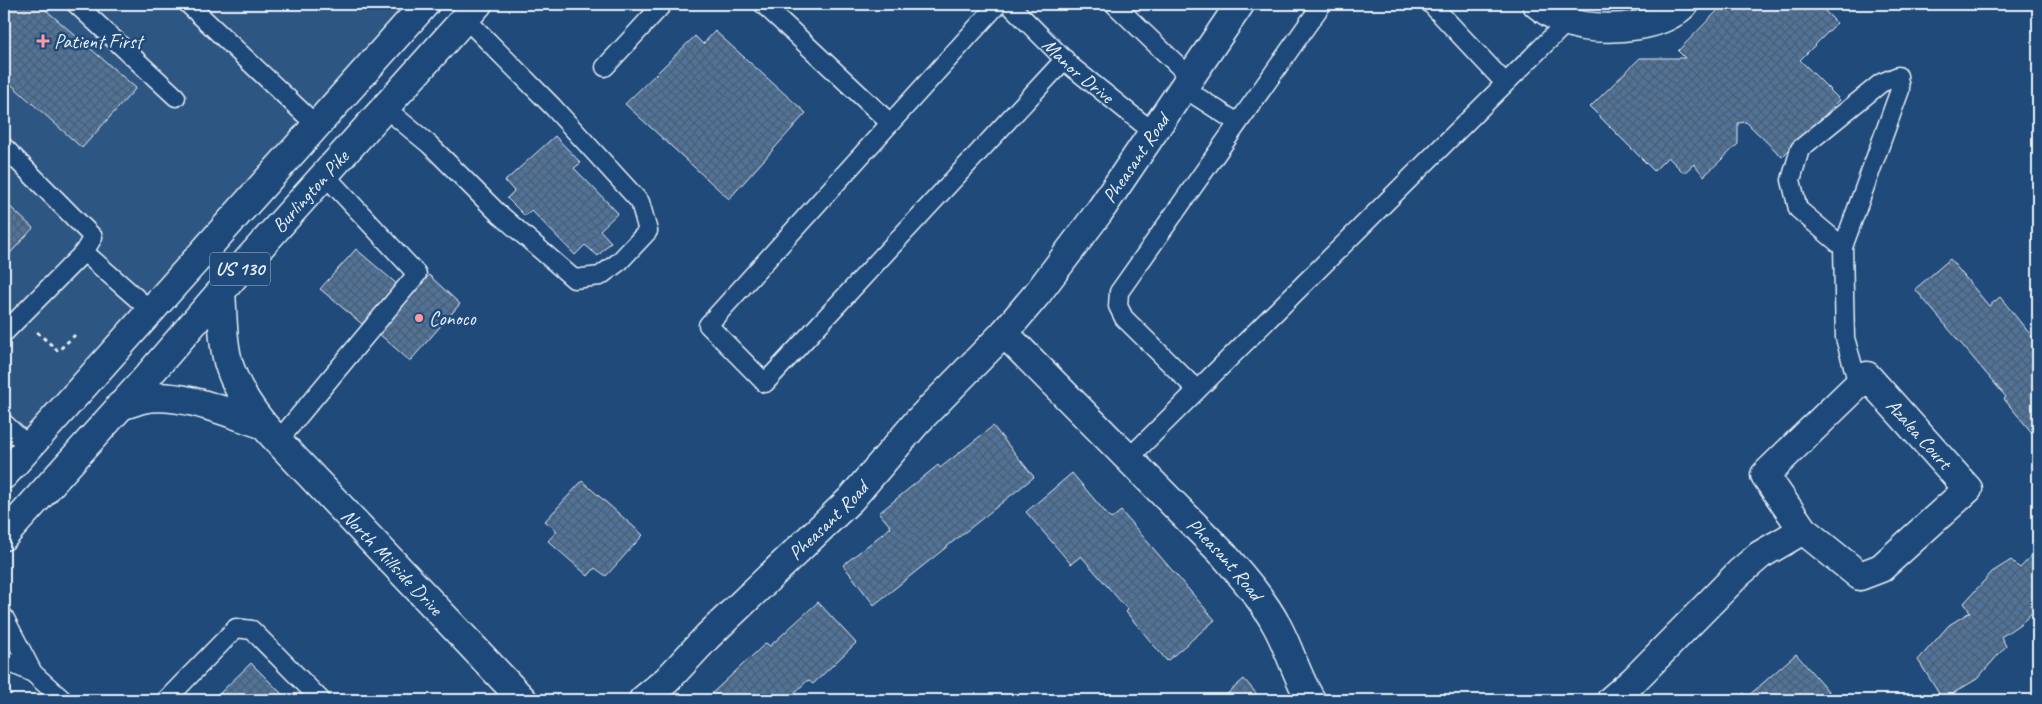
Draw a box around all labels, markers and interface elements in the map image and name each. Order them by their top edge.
place label: Patient First [54,29,146,54]
street label: Manor Drive [1037,32,1120,109]
marker: Patient First [36,34,50,48]
street label: Pheasant Road [1096,106,1176,208]
street label: Burlington Pike [266,143,355,238]
road number: US 130 [210,252,270,286]
place label: Conoco [429,306,477,331]
marker: Conoco [413,312,425,324]
street label: Azalea Court [1881,394,1959,476]
street label: Pheasant Road [783,474,875,565]
street label: North Millside Drive [336,503,449,621]
street label: Pheasant Road [1182,512,1270,607]

